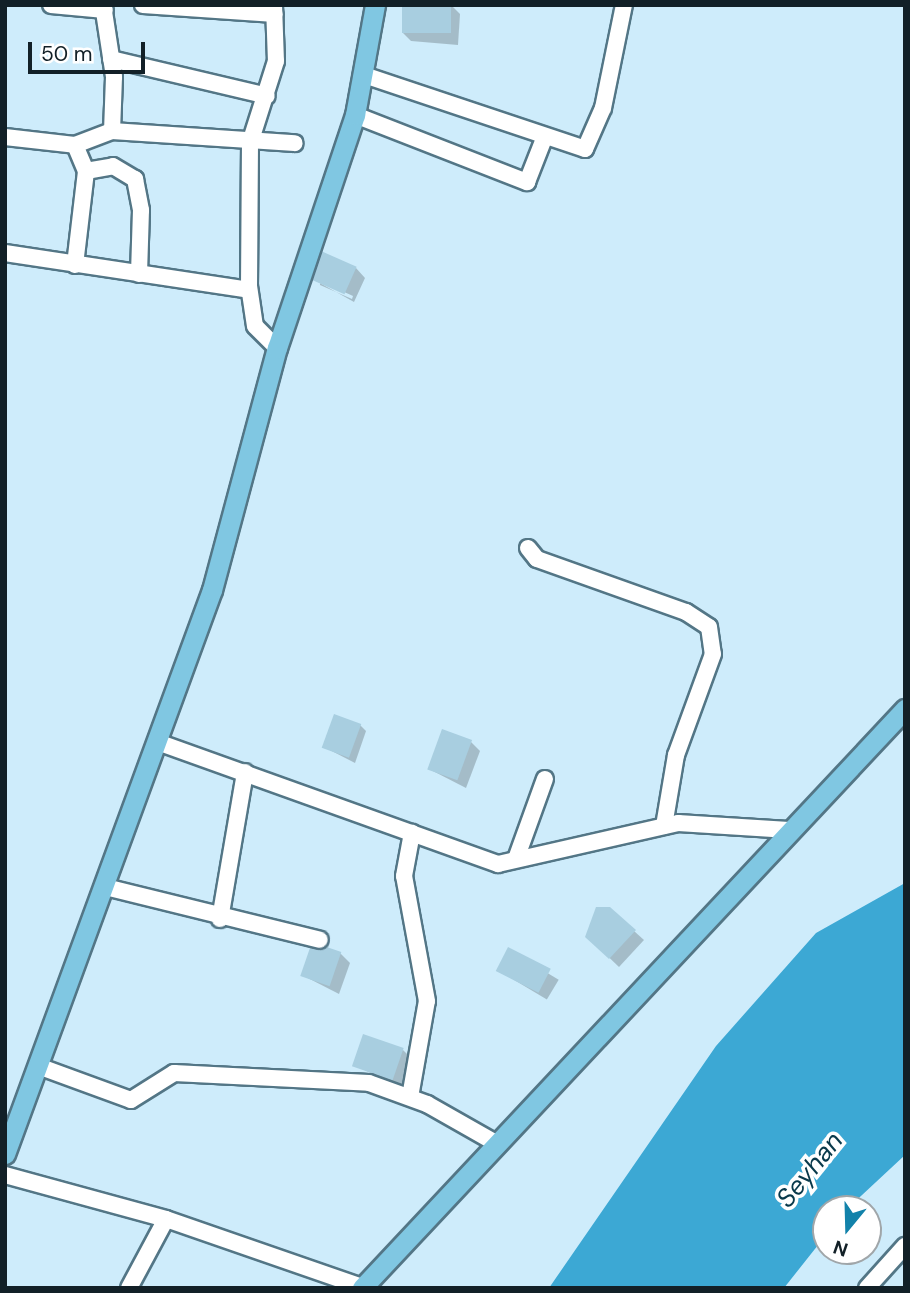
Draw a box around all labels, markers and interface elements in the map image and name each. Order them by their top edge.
scale bar [32,28,149,72]
text: 50 m [41,40,92,68]
water label: Seyhan [770,1126,850,1214]
north arrow [812,1195,882,1265]
text: N [830,1234,851,1263]

